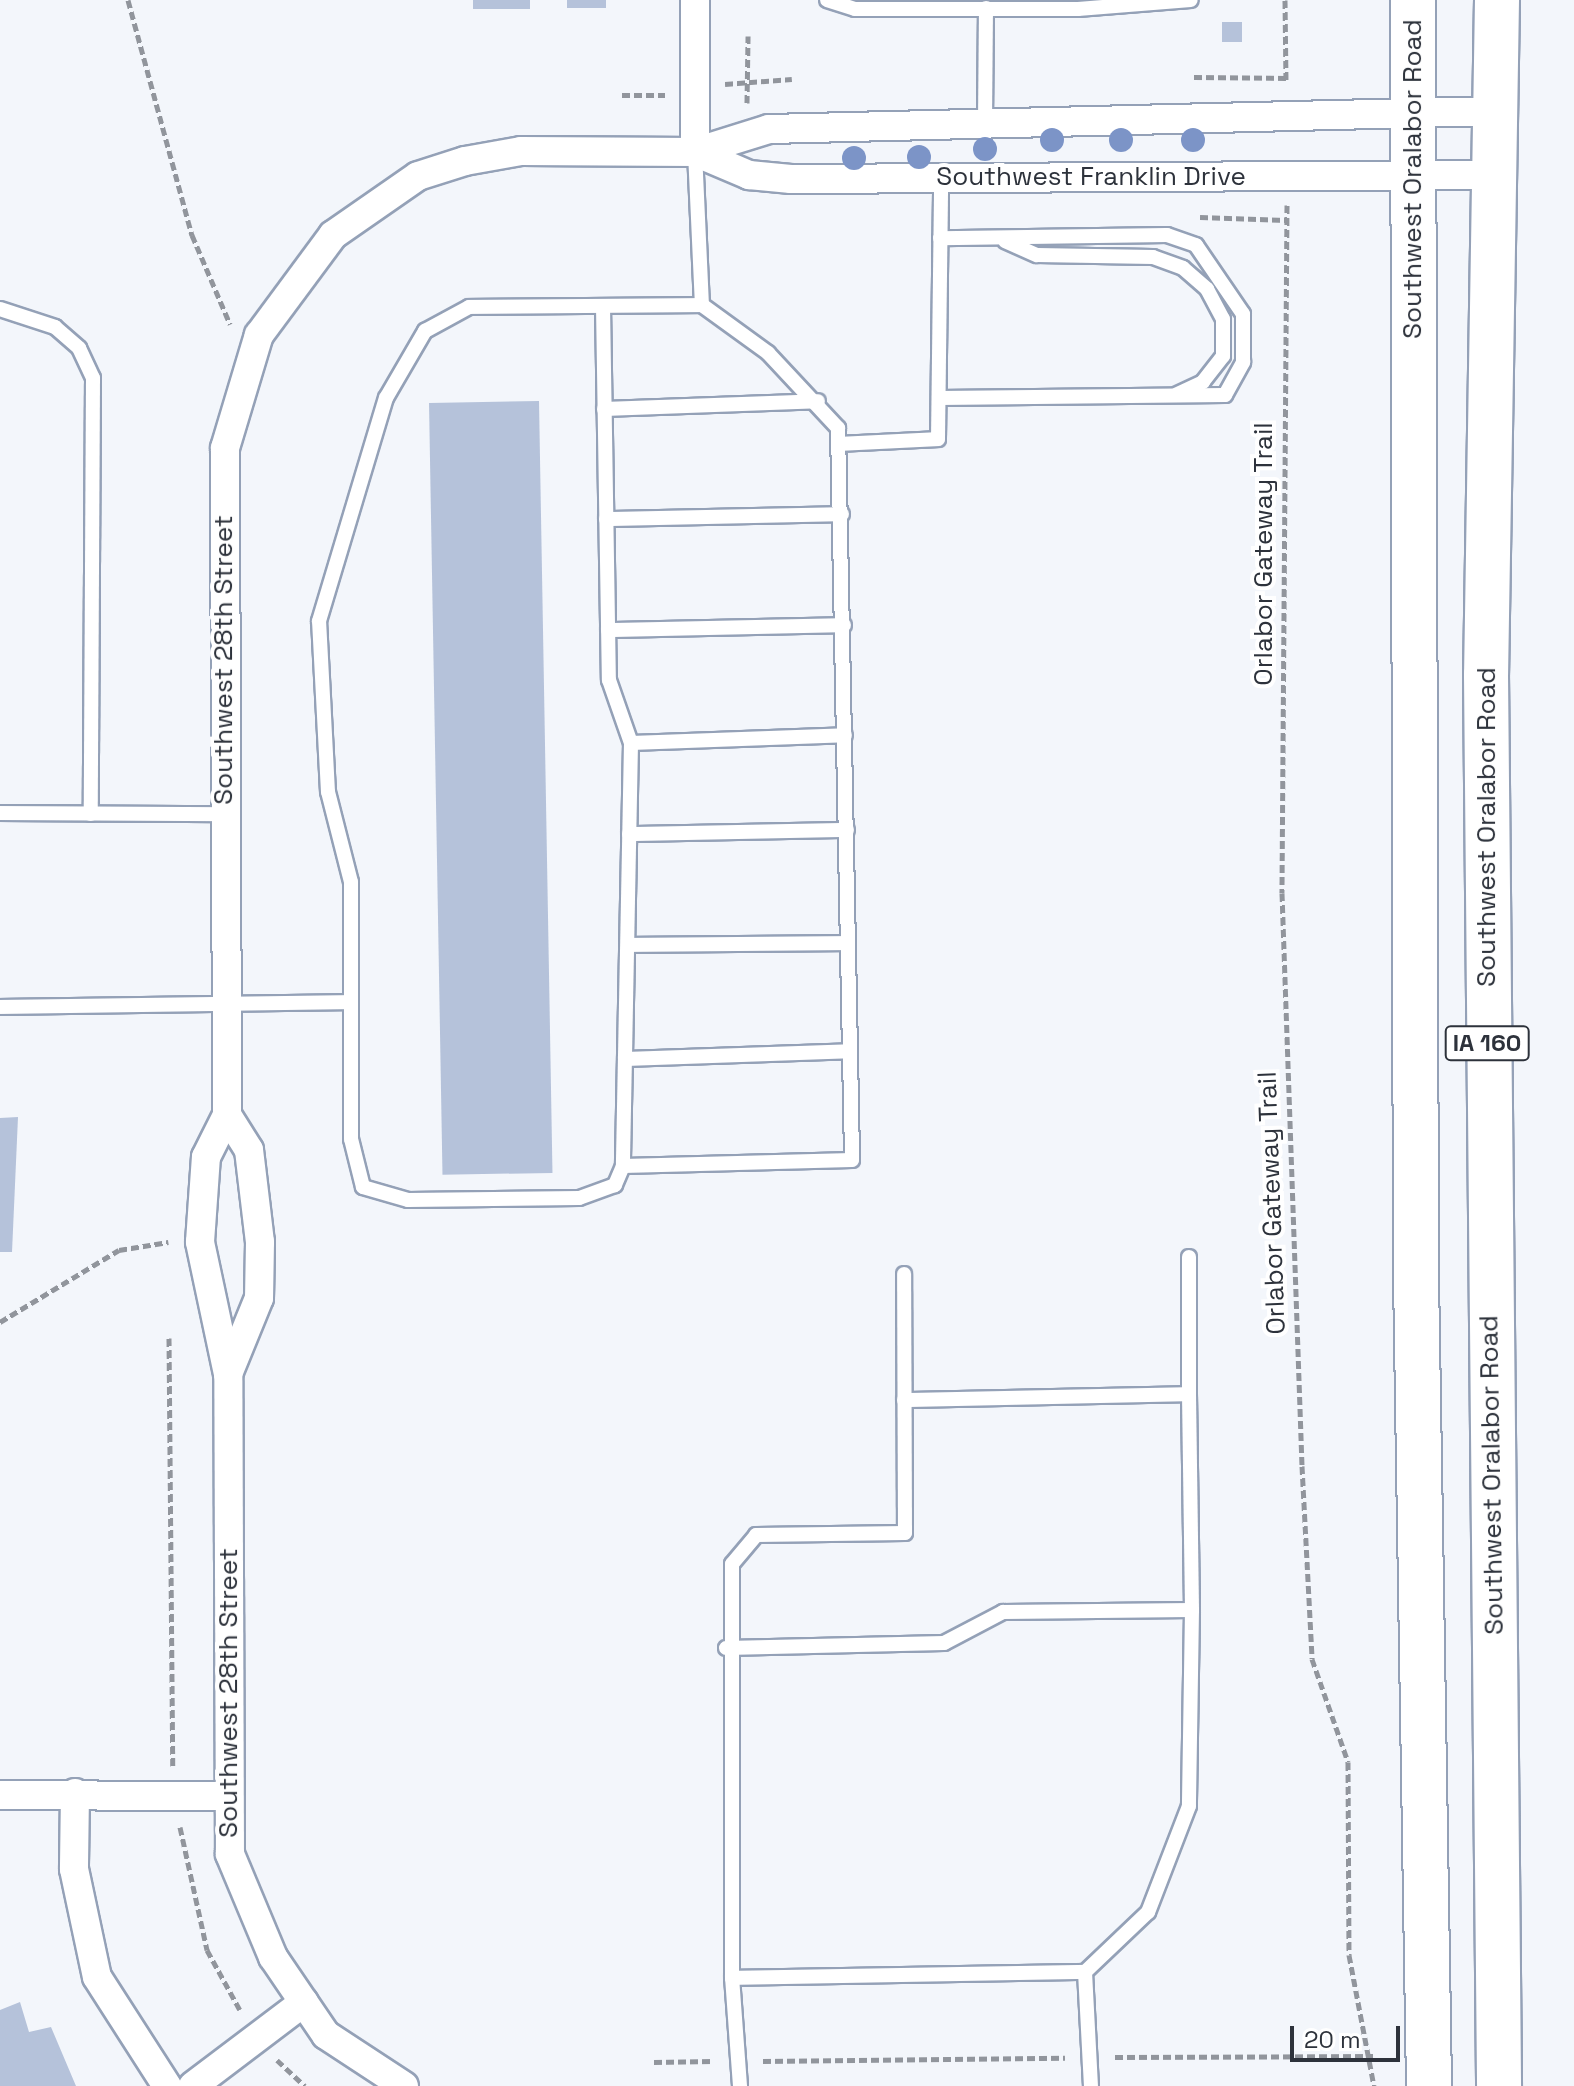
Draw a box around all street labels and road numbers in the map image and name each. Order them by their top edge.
street label: Southwest Oralabor Road [1397,19,1429,339]
street label: Southwest Franklin Drive [936,161,1246,193]
street label: Orlabor Gateway Trail [1248,422,1280,686]
street label: Southwest 28th Street [208,515,240,805]
street label: Southwest Oralabor Road [1471,667,1503,987]
road number: IA 160 [1443,1023,1531,1063]
street label: Orlabor Gateway Trail [1252,1071,1292,1335]
street label: Southwest Oralabor Road [1474,1315,1510,1635]
street label: Southwest 28th Street [213,1548,245,1838]

